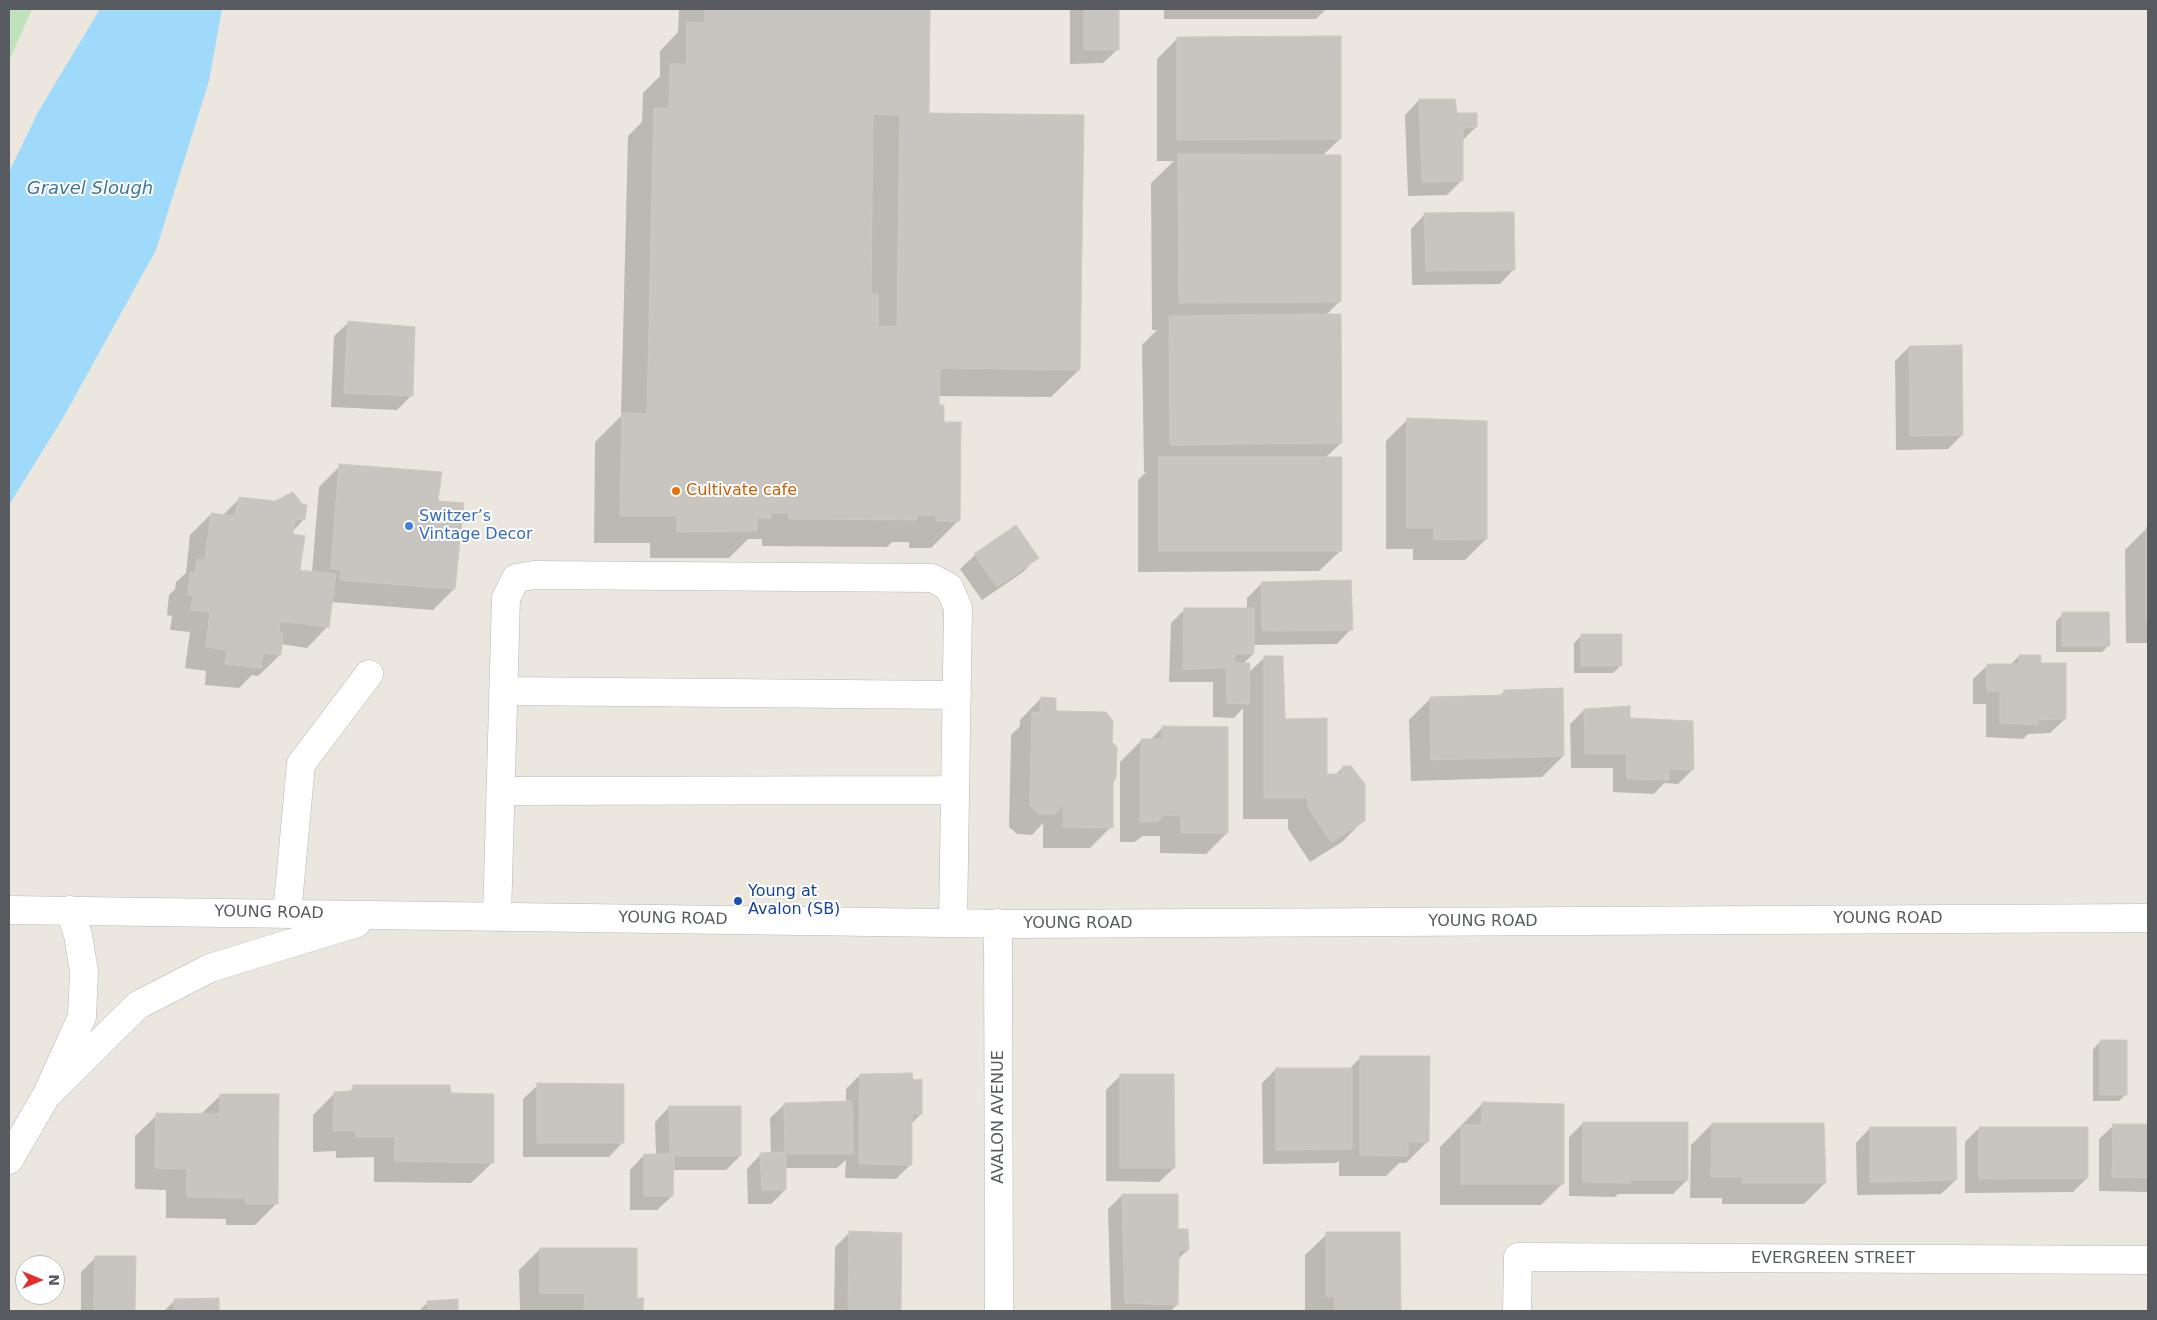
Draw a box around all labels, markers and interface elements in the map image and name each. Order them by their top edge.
water label: Gravel Slough [27,178,153,200]
place label: Cultivate cafe [686,481,797,501]
marker: Cultivate cafe [670,485,682,497]
place label: Switzer’s Vintage Decor [419,507,533,545]
marker: Switzer’s Vintage Decor [403,520,415,532]
place label: Young at Avalon (SB) [748,882,840,920]
marker: Young at Avalon (SB) [732,895,744,907]
street label: YOUNG ROAD [214,902,324,924]
street label: YOUNG ROAD [618,908,728,930]
street label: YOUNG ROAD [1833,909,1943,929]
street label: YOUNG ROAD [1428,912,1538,932]
street label: YOUNG ROAD [1023,914,1133,934]
street label: AVALON AVENUE [989,1050,1009,1184]
street label: EVERGREEN STREET [1751,1249,1915,1269]
north arrow [15,1255,65,1305]
text: N [46,1274,62,1286]

